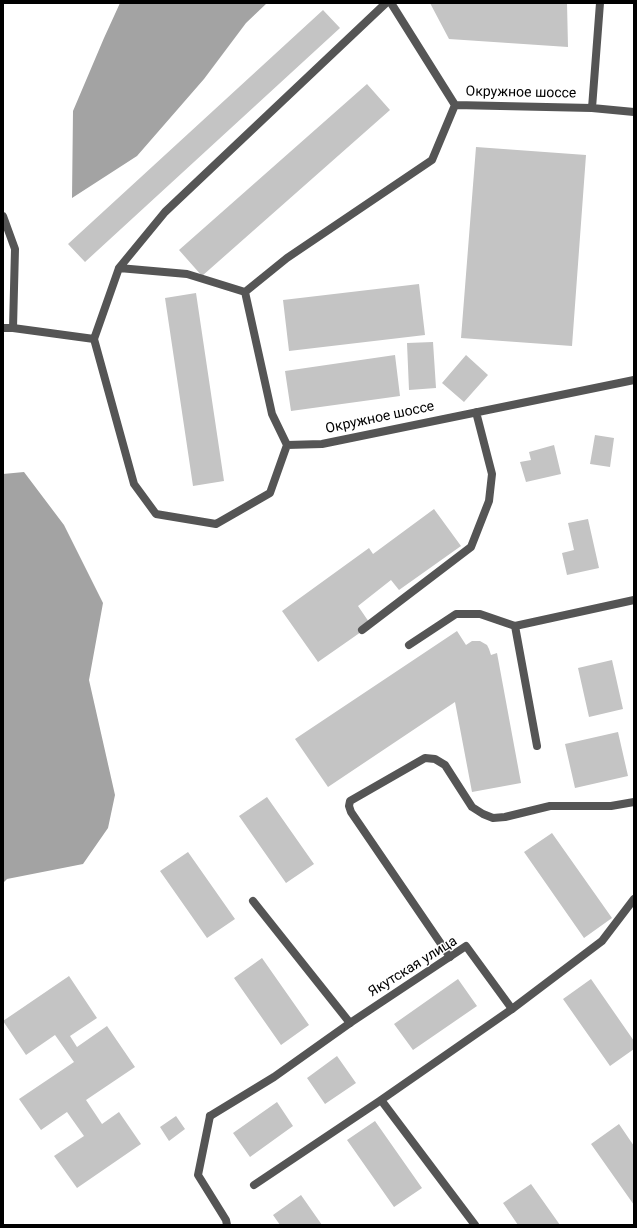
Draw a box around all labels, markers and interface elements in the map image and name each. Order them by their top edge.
street label: Окружное шоссе [466,84,576,102]
street label: Окружное шоссе [324,398,436,438]
street label: Якутская улица [366,933,460,1001]

